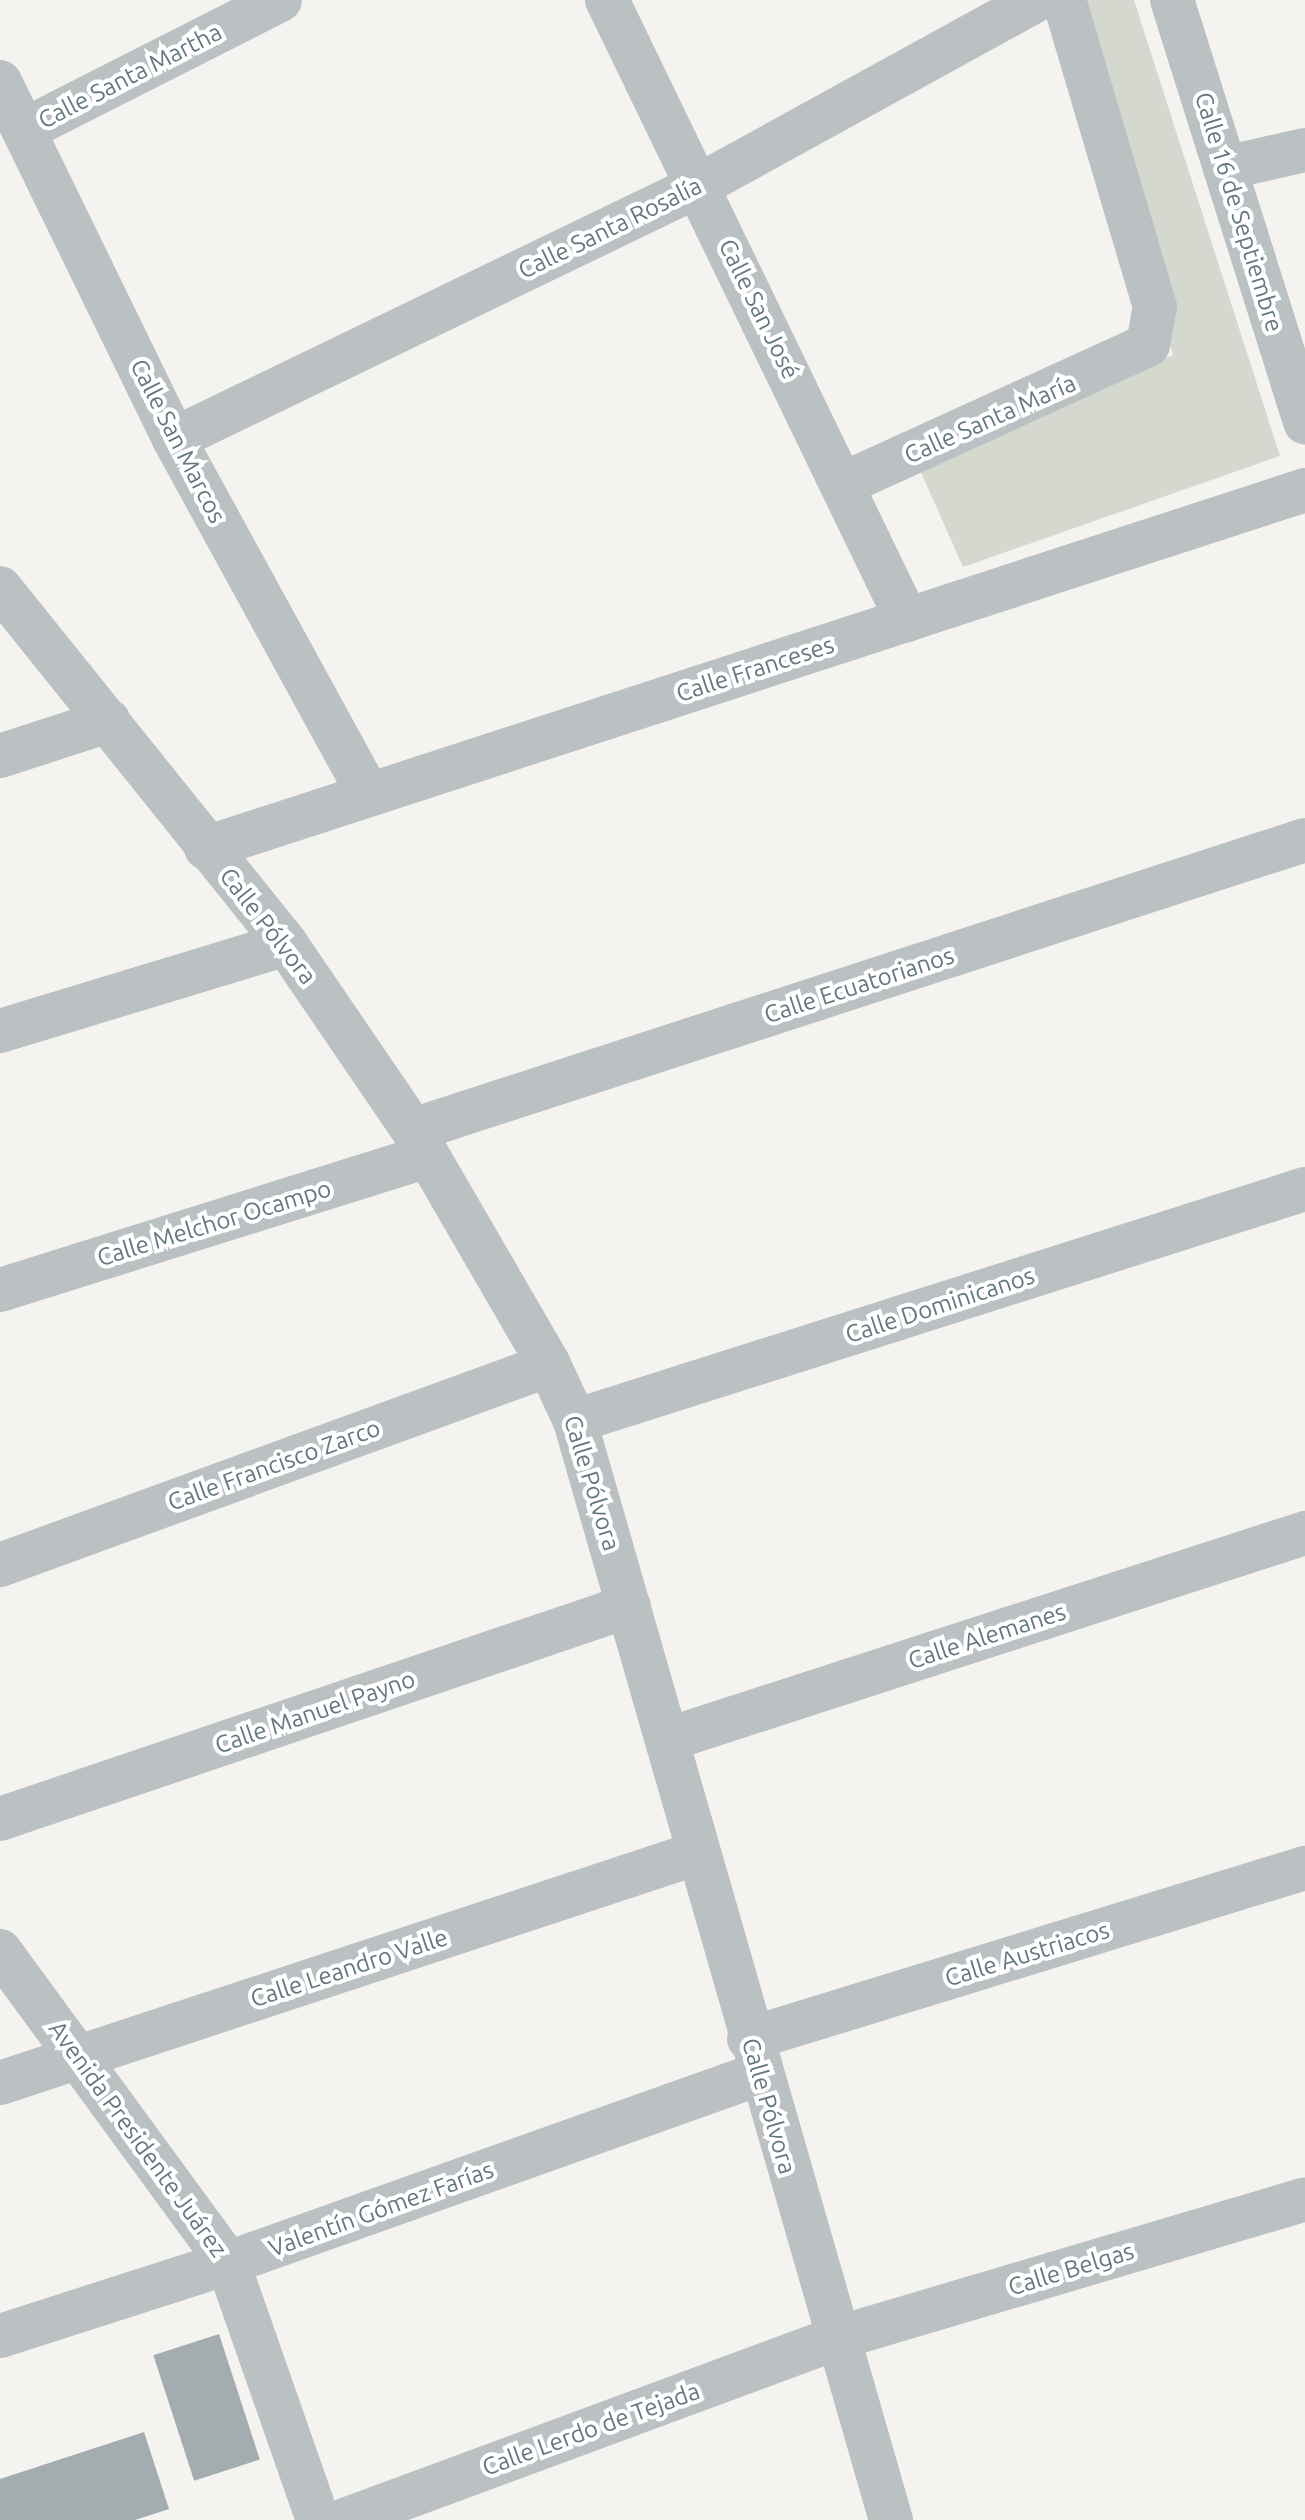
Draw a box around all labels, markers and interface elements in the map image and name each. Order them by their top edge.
street label: Calle Santa Martha [33,17,227,135]
street label: Calle 16 de Septiembre [1189,89,1289,335]
street label: Calle Santa Rosalía [514,171,706,285]
street label: Calle San José [713,234,805,384]
street label: Calle San Marcos [124,354,232,528]
street label: Calle Santa María [900,368,1080,470]
street label: Calle Franceses [672,630,838,708]
street label: Calle Pólvora [214,862,322,990]
street label: Calle Ecuatorianos [760,941,958,1029]
street label: Calle Melchor Ocampo [94,1174,334,1272]
street label: Calle Dominicanos [842,1261,1038,1349]
street label: Calle Pólvora [558,1412,626,1554]
street label: Calle Francisco Zarco [164,1413,384,1517]
street label: Calle Alemanes [905,1597,1069,1675]
street label: Calle Manuel Payno [211,1664,419,1760]
street label: Calle Austriacos [941,1915,1113,1993]
street label: Calle Leandro Valle [247,1923,451,2013]
street label: Avenida Presidente Juárez [43,2015,233,2263]
street label: Calle Pólvora [736,2035,802,2177]
street label: Valentín Gómez Farías [265,2155,497,2263]
street label: Calle Belgas [1005,2236,1137,2302]
street label: Calle Lerdo de Tejada [478,2376,704,2482]

